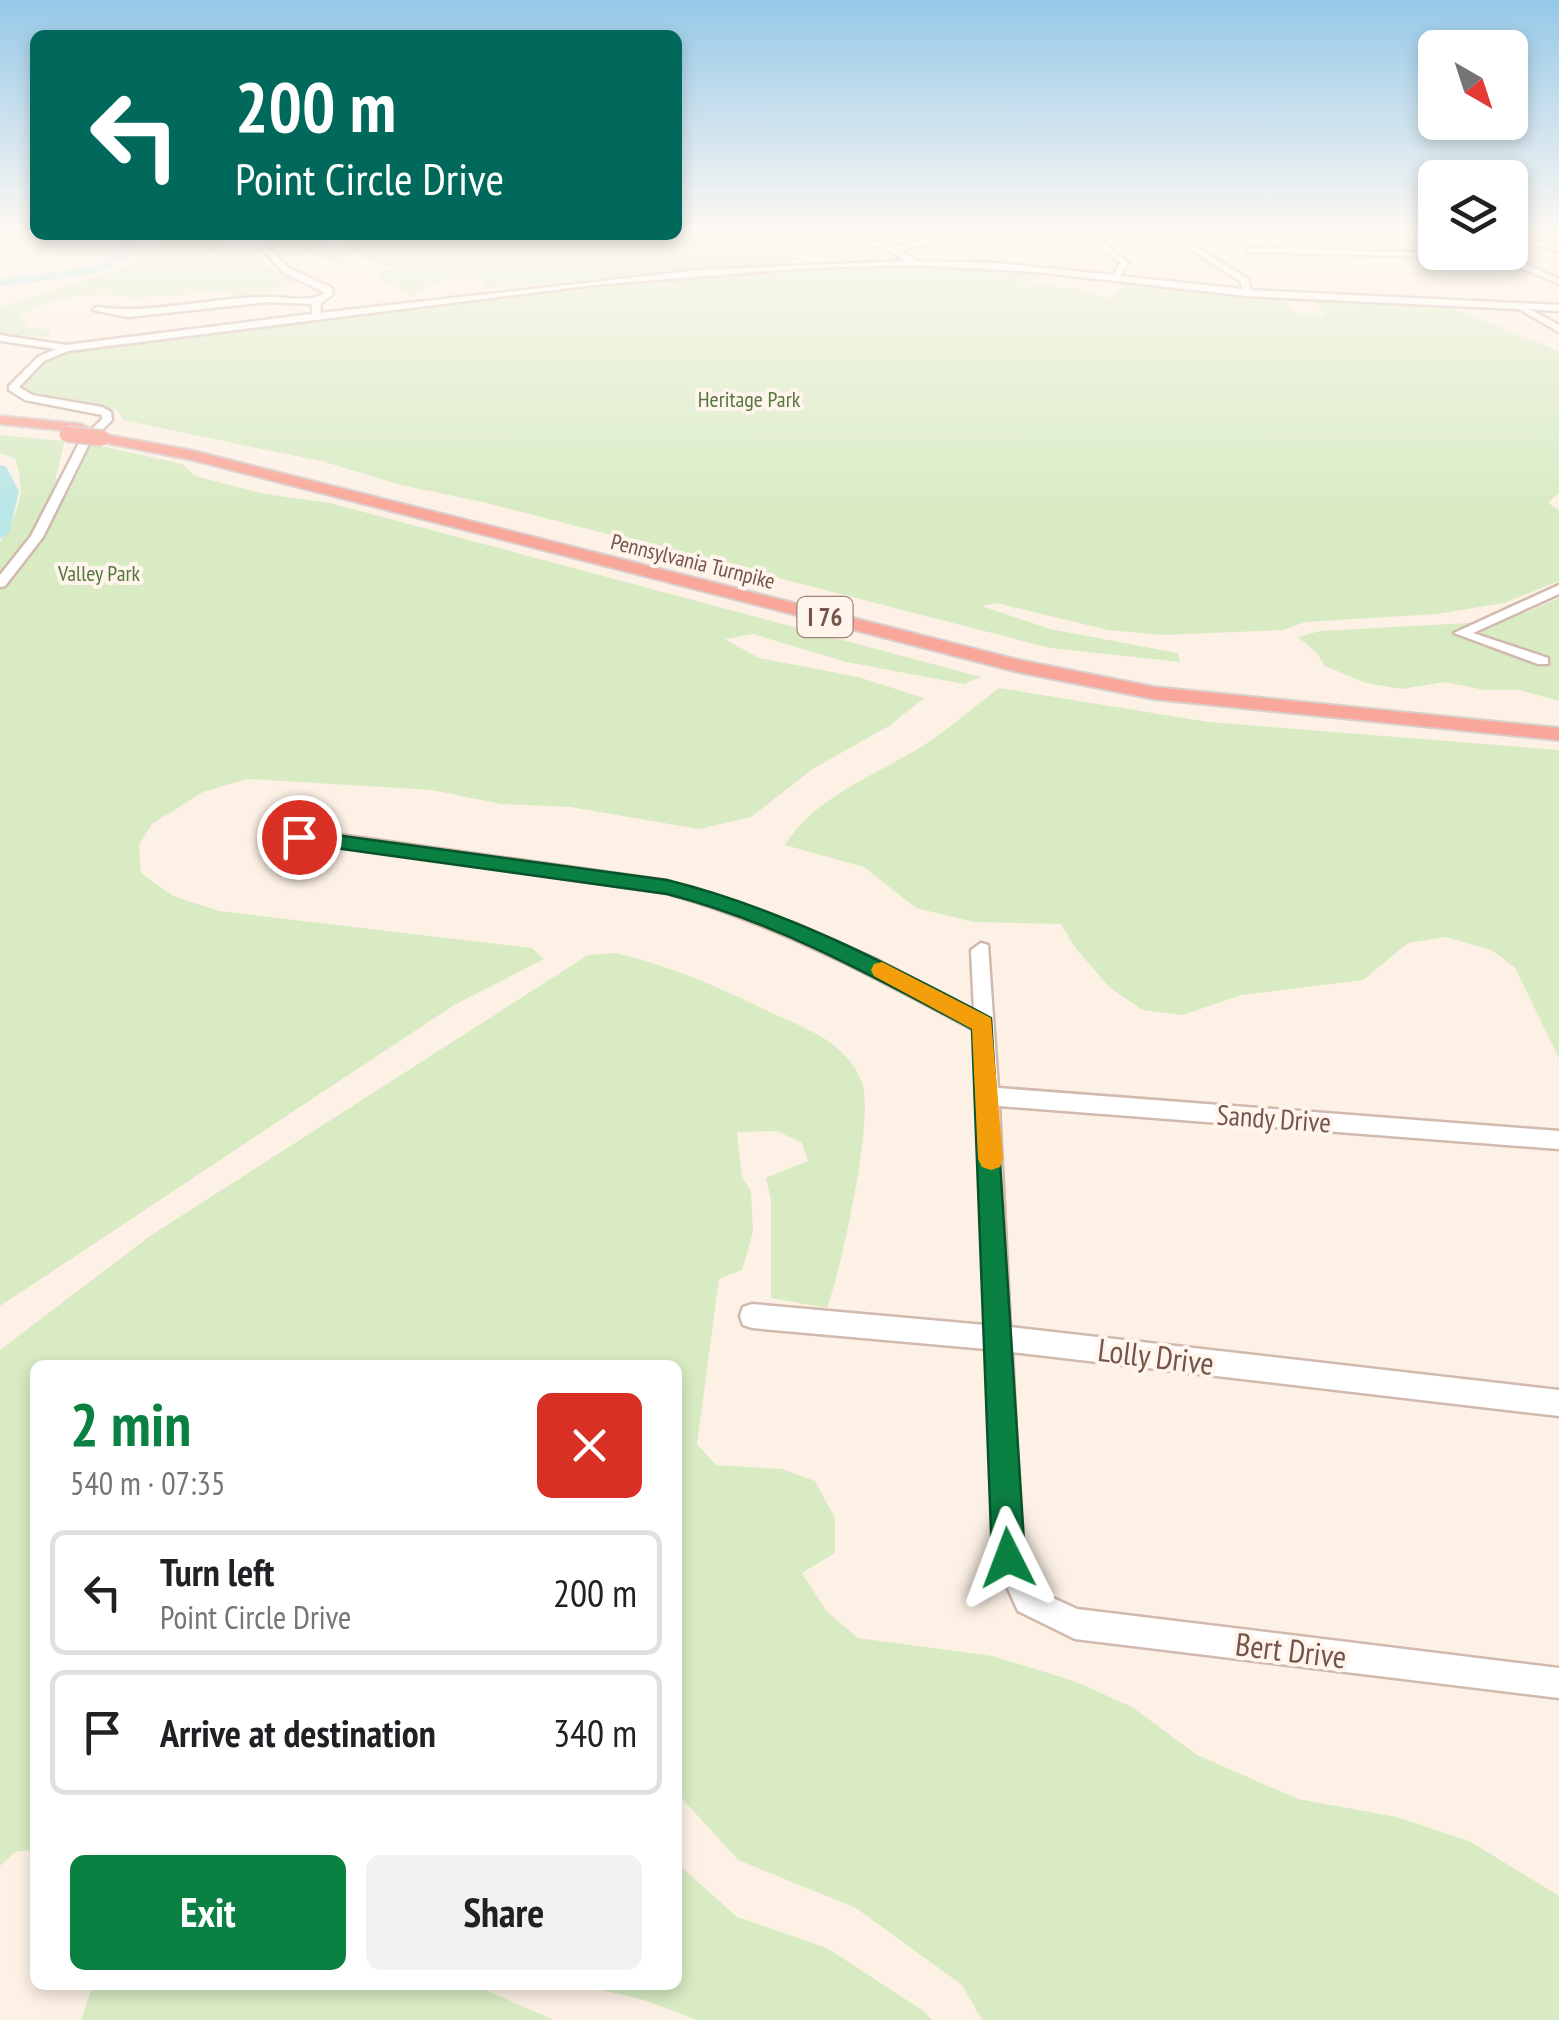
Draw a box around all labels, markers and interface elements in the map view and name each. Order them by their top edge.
north arrow [1418,30,1528,140]
map controls [1418,30,1528,270]
text: 200 m [235,61,396,151]
icon: left [70,70,200,200]
text: Point Circle Drive [235,149,504,207]
button: layers [1418,160,1528,270]
park label: Heritage Park [698,385,801,413]
street label: Pennsylvania Turnpike [608,527,778,595]
park label: Valley Park [57,559,140,587]
road number: I 76 [798,597,852,637]
pin [257,795,342,880]
icon: arrive [272,810,327,865]
street label: Sandy Drive [1216,1096,1332,1140]
street label: Lolly Drive [1096,1328,1216,1384]
text: 2 min [70,1385,191,1463]
button: close [537,1393,642,1498]
text: 540 m · 07:35 [70,1462,225,1504]
position arrow [956,1506,1060,1610]
text: Turn left [160,1547,274,1596]
icon: left [75,1565,130,1620]
text: 200 m [553,1568,637,1617]
text: Point Circle Drive [160,1596,351,1638]
street label: Bert Drive [1233,1622,1349,1678]
icon: arrive [75,1705,130,1760]
text: Arrive at destination [160,1708,436,1757]
text: 340 m [553,1708,637,1757]
button: Exit [70,1855,346,1970]
button: Share [366,1855,642,1970]

